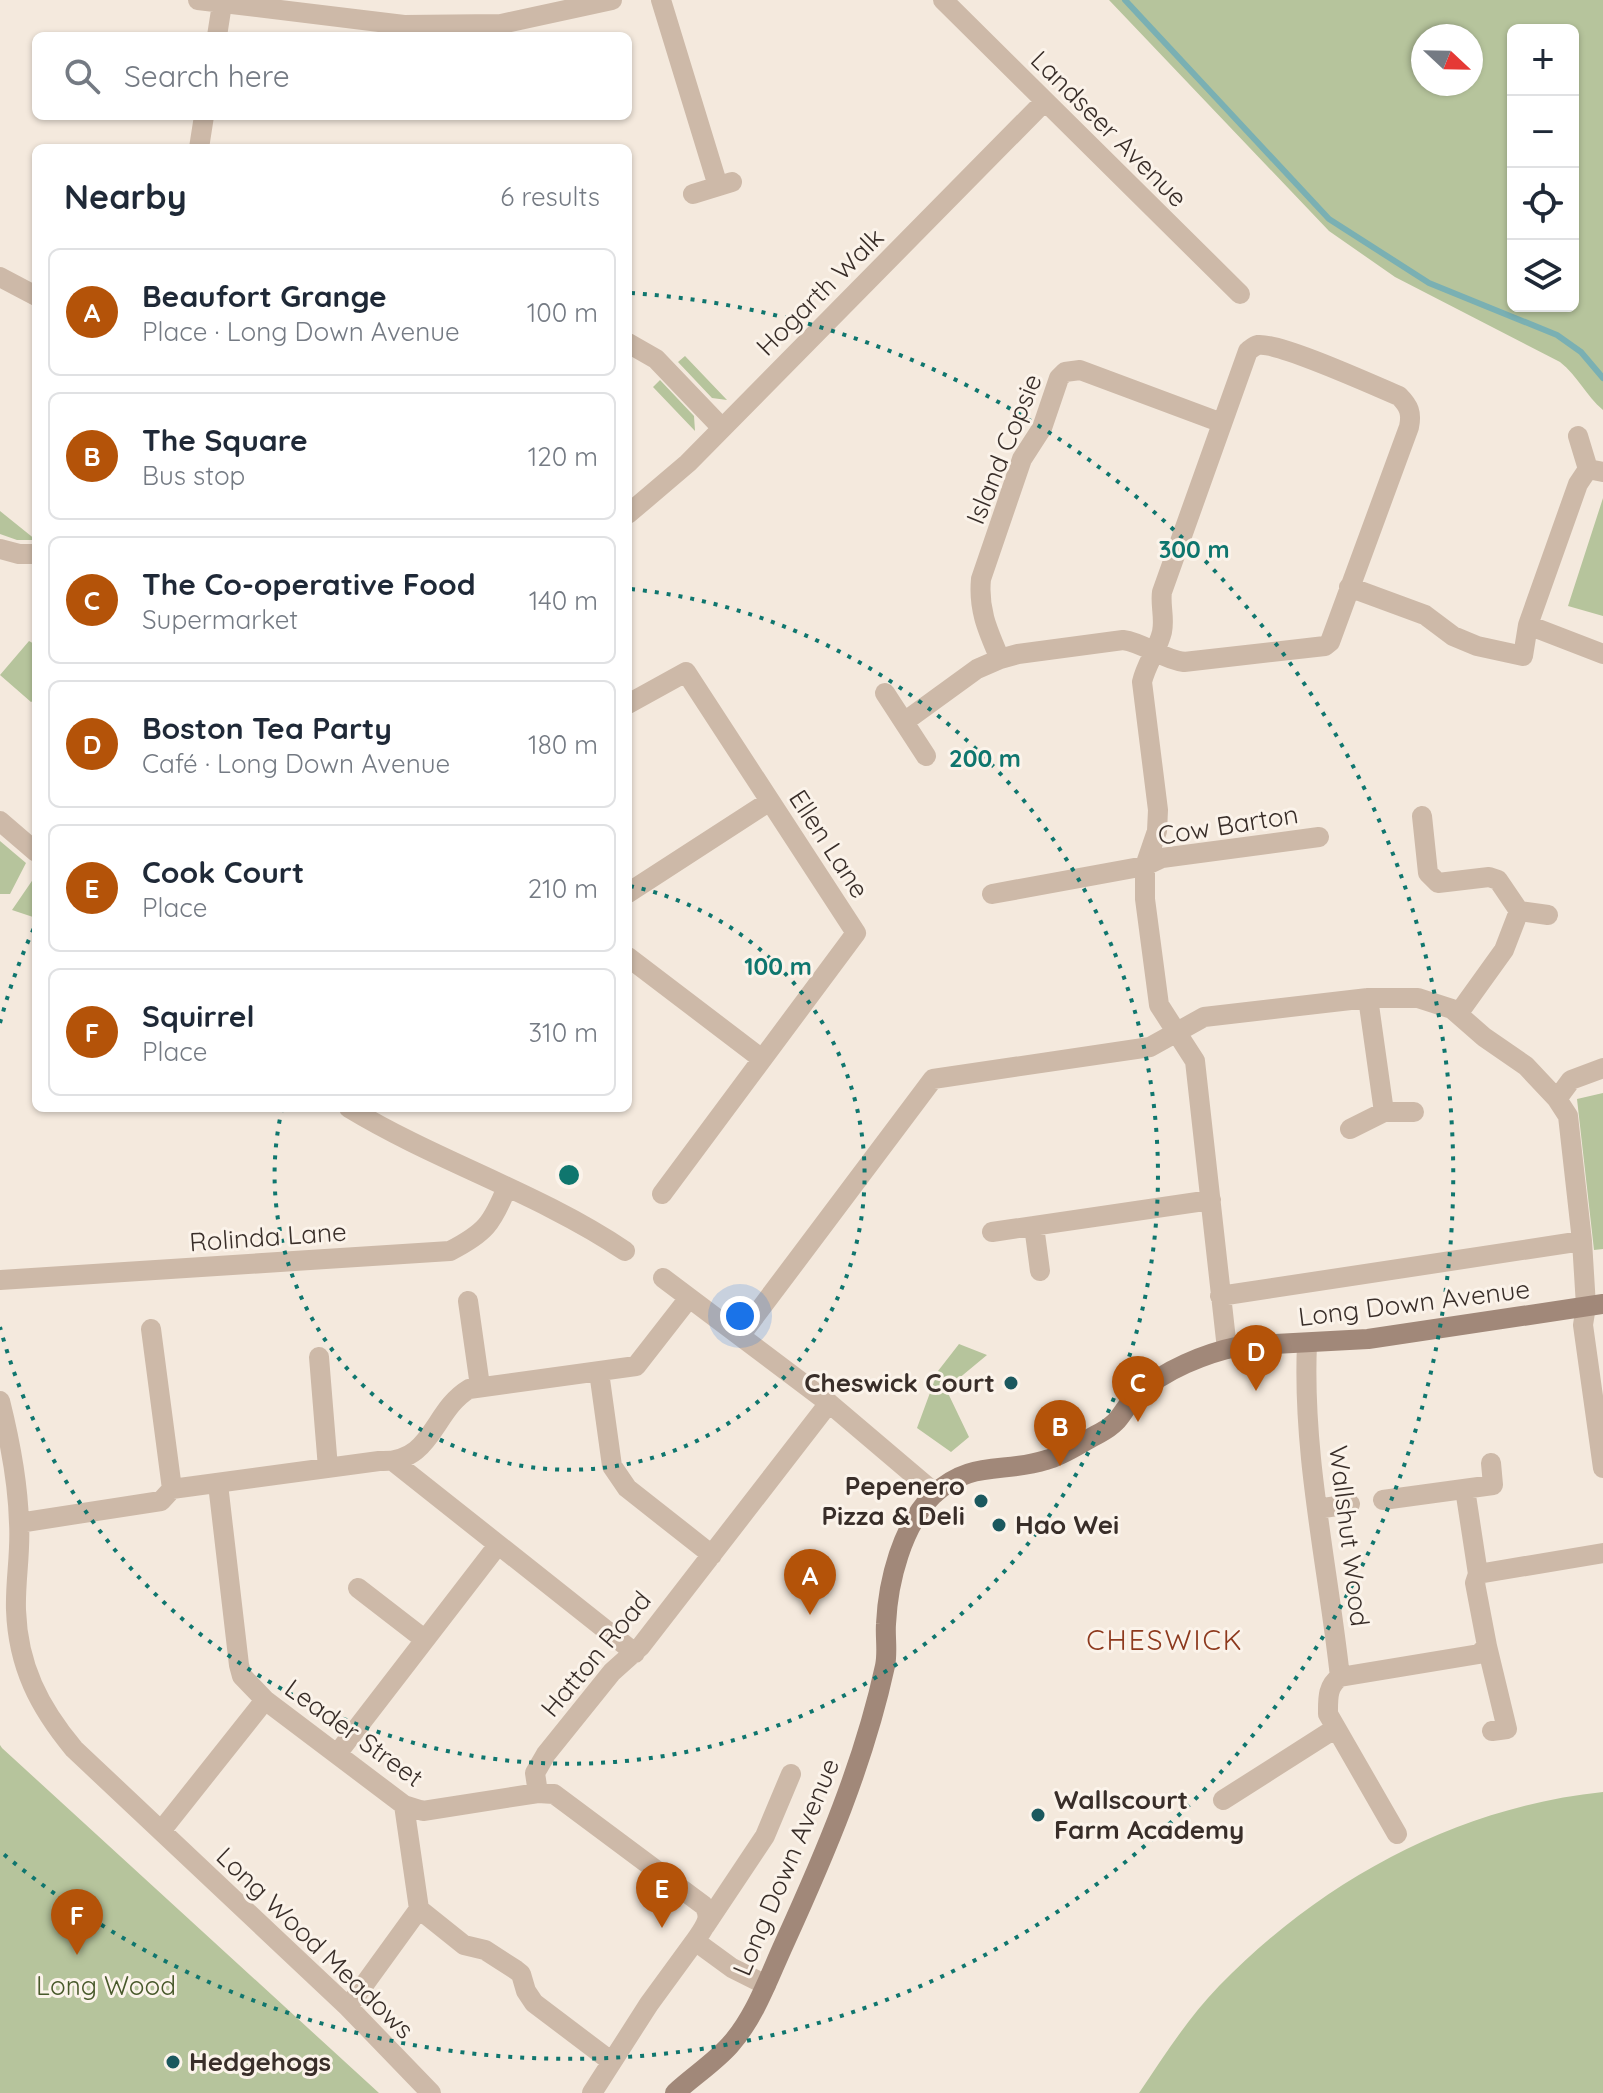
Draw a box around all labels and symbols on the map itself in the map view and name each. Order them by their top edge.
north arrow [1411,24,1483,96]
street label: Landseer Avenue [1024,43,1195,214]
street label: Hogarth Walk [749,221,891,363]
street label: Island Copsie [958,369,1049,529]
text: 300 m [1158,534,1230,564]
text: 200 m [949,743,1021,773]
street label: Ellen Lane [782,783,877,904]
street label: Cow Barton [1155,797,1300,852]
text: 100 m [744,951,812,981]
centre of rings [555,1161,583,1189]
street label: Rolinda Lane [188,1215,348,1258]
street label: Long Down Avenue [1296,1272,1532,1333]
your location [720,1296,760,1336]
pin: D [1230,1325,1282,1391]
pin: C [1112,1356,1164,1422]
place label: Cheswick Court [804,1366,995,1399]
marker: Cheswick Court [1002,1374,1020,1392]
pin: B [1034,1400,1086,1466]
street label: Wallshut Wood [1322,1444,1377,1628]
place label: Pepenero Pizza & Deli [821,1469,965,1532]
marker: Pepenero Pizza & Deli [972,1492,990,1510]
place label: Hao Wei [1015,1508,1119,1541]
marker: Hao Wei [990,1516,1008,1534]
pin: A [784,1549,836,1615]
street label: Hatton Road [533,1584,658,1723]
district label: CHESWICK [1086,1622,1244,1657]
street label: Leader Street [279,1671,430,1794]
street label: Long Down Avenue [725,1753,846,1981]
place label: Wallscourt Farm Academy [1054,1783,1244,1846]
marker: Wallscourt Farm Academy [1029,1806,1047,1824]
street label: Long Wood Meadows [210,1840,421,2046]
pin: E [636,1862,688,1928]
pin: F [51,1889,103,1955]
park label: Long Wood [36,1969,176,2002]
place label: Hedgehogs [189,2045,331,2078]
marker: Hedgehogs [164,2053,182,2071]

